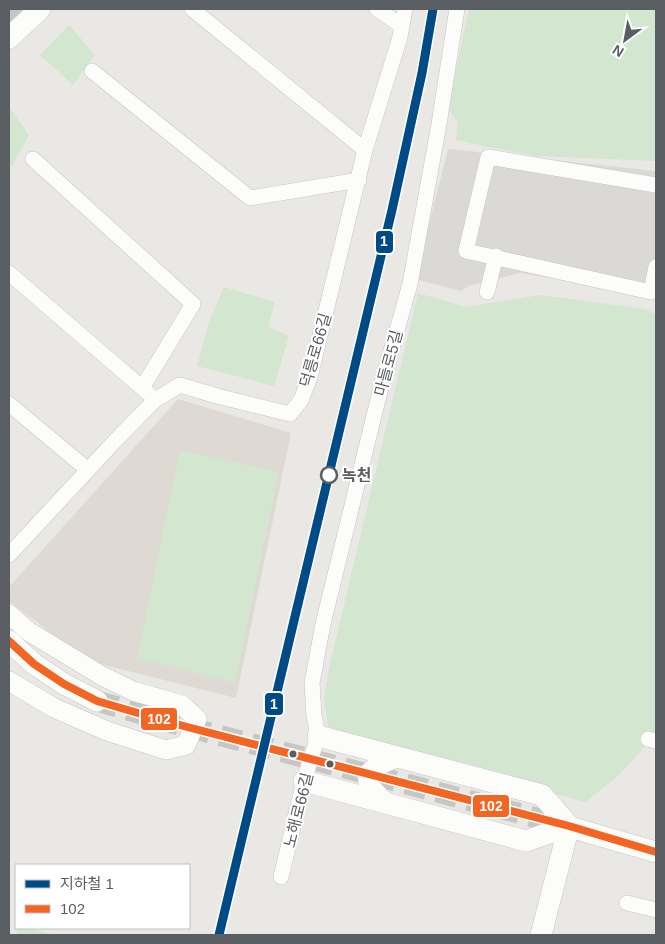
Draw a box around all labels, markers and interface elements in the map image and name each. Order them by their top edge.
north arrow [600,15,650,65]
text: N [610,42,627,60]
line badge: 1 [375,230,394,254]
text: 1 [380,233,388,249]
street label: 덕릉로66길 [297,311,334,389]
street label: 마들로5길 [372,328,405,398]
marker: 녹천 [320,466,338,484]
place label: 녹천 [342,466,371,484]
line badge: 1 [264,692,284,716]
text: 1 [270,696,278,712]
line badge: 102 [140,707,178,731]
text: 102 [147,711,171,727]
unlabelled marker [288,749,298,759]
unlabelled marker [325,759,335,769]
street label: 노해로66길 [281,771,316,849]
line badge: 102 [472,794,510,818]
text: 102 [479,798,503,814]
legend [15,864,190,929]
text: 지하철 1 [60,875,114,892]
text: 102 [60,900,85,917]

